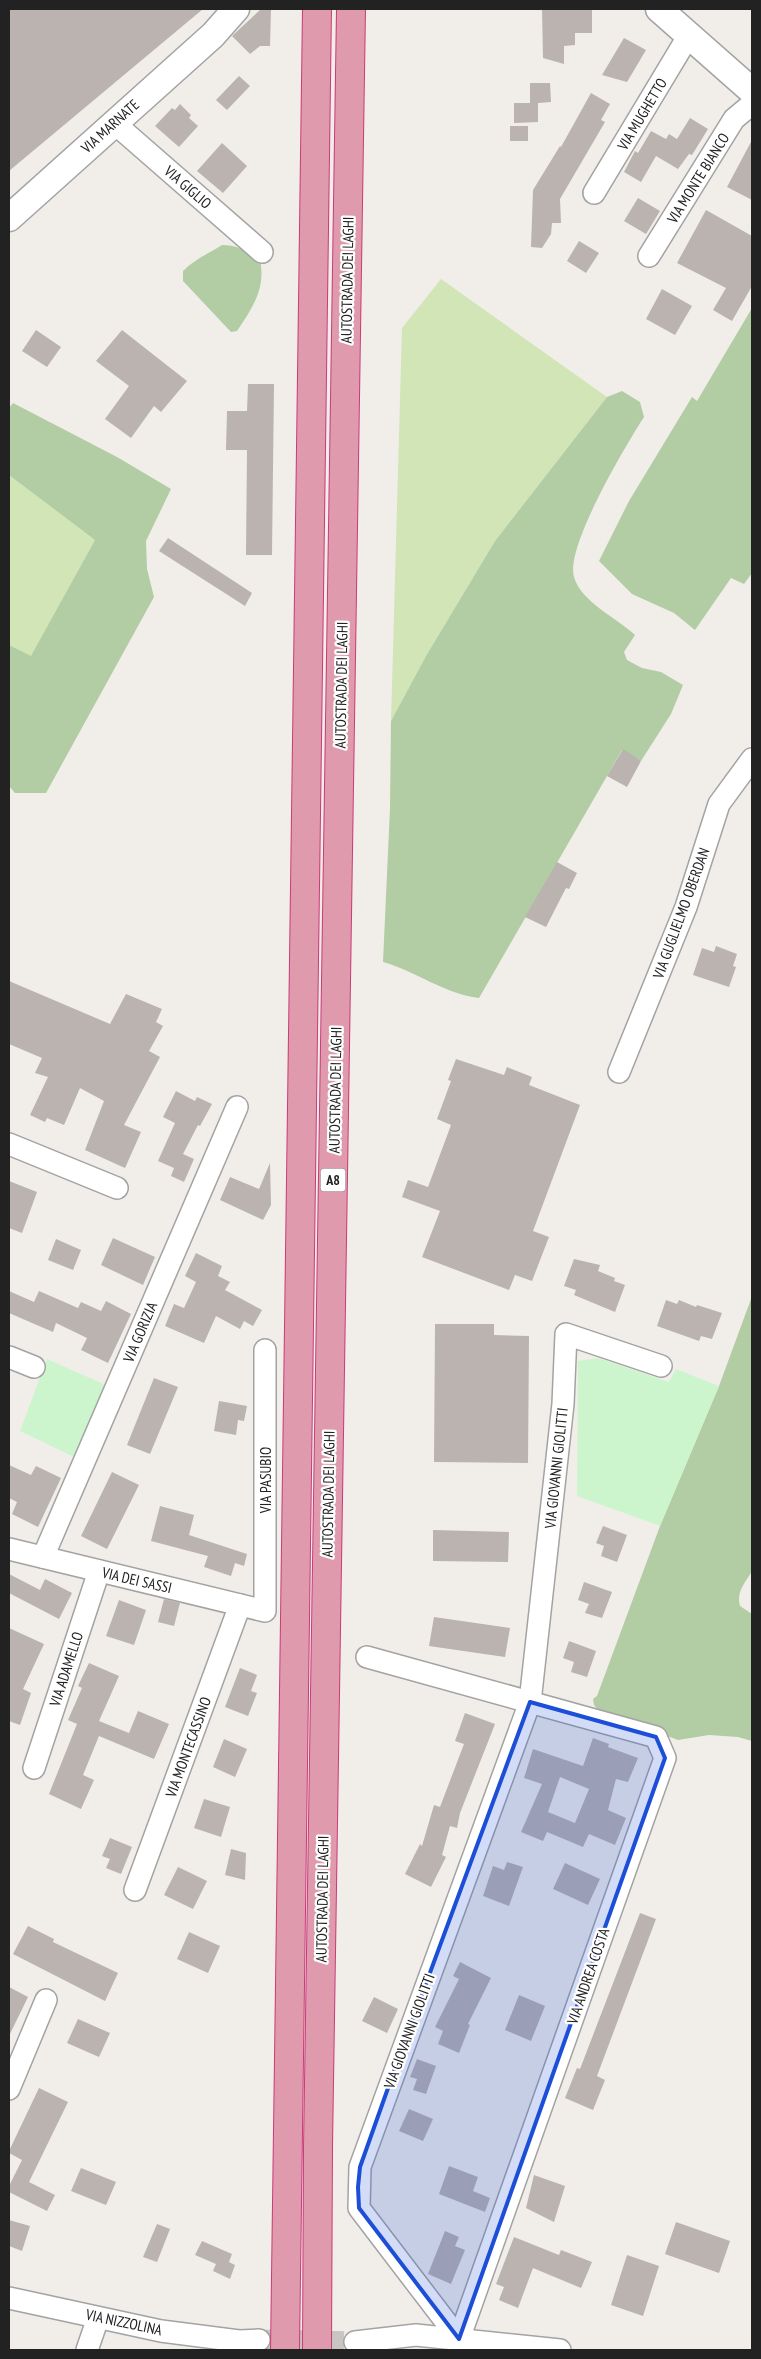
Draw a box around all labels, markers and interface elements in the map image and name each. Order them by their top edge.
street label: VIA MUGHETTO [613,74,671,154]
street label: VIA MARNATE [76,95,143,158]
street label: VIA MONTE BIANCO [662,129,733,228]
street label: VIA GIGLIO [160,161,216,213]
street label: AUTOSTRADA DEI LAGHI [336,216,358,344]
street label: AUTOSTRADA DEI LAGHI [330,621,352,749]
street label: VIA GUGLIELMO OBERDAN [648,845,713,982]
street label: AUTOSTRADA DEI LAGHI [324,1026,346,1154]
road number: A8 [320,1168,346,1192]
street label: VIA GORIZIA [118,1298,162,1366]
street label: VIA GIOVANNI GIOLITTI [540,1407,572,1530]
street label: AUTOSTRADA DEI LAGHI [317,1430,339,1558]
street label: VIA PASUBIO [256,1447,275,1514]
street label: VIA DEI SASSI [99,1563,174,1597]
street label: VIA ADAMELLO [45,1629,87,1710]
street label: VIA MONTECASSINO [161,1694,215,1801]
street label: AUTOSTRADA DEI LAGHI [311,1835,333,1963]
street label: VIA ANDREA COSTA [562,1925,614,2028]
street label: VIA GIOVANNI GIOLITTI [379,1971,439,2092]
street label: VIA NIZZOLINA [83,2304,165,2340]

